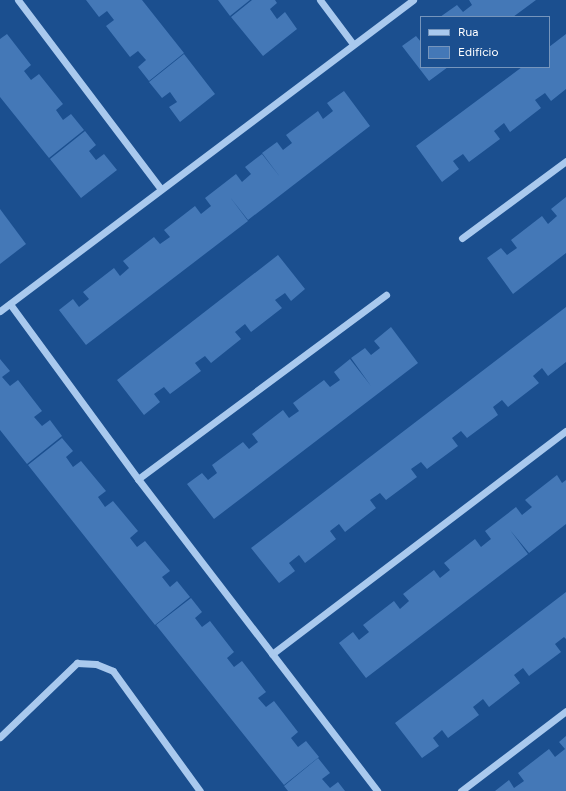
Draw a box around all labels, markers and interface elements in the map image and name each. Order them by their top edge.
legend [420,16,550,68]
text: Rua [458,25,478,39]
text: Edifício [458,45,498,59]

